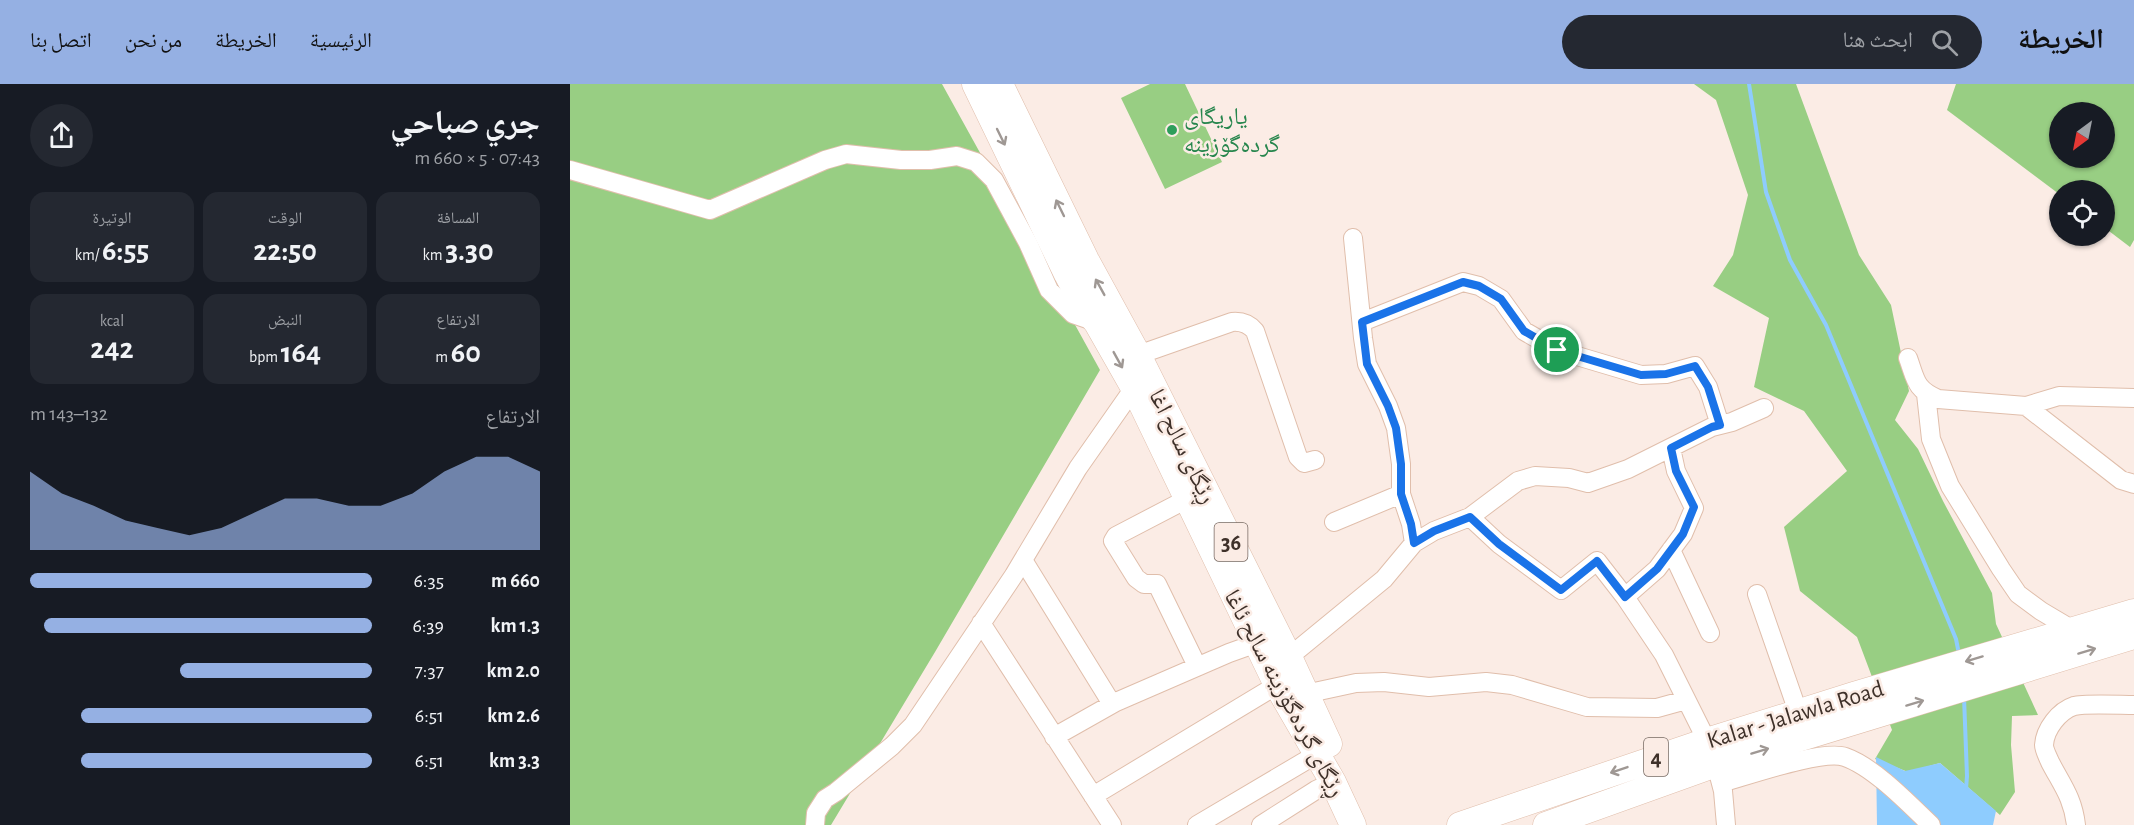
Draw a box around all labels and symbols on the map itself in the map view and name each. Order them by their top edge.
north arrow [2049,102,2115,168]
place label: یاریگای گردەگۆزینە [1184,105,1280,157]
marker: یاریگای گردەگۆزینە [1165,123,1179,137]
one-way arrow [995,127,1007,145]
one-way arrow [1054,199,1066,217]
one-way arrow [1094,278,1106,295]
pin [1531,324,1582,375]
one-way arrow [1112,351,1124,368]
street label: ڕێگای سالح اغا [1140,385,1220,510]
road number: 36 [1214,523,1248,561]
street label: ڕێگای گردەگۆزینە سالح ئاغا [1215,586,1349,803]
one-way arrow [2077,645,2096,656]
one-way arrow [1965,654,1984,665]
street label: Kalar - Jalawla Road [1704,677,1887,753]
one-way arrow [1905,697,1924,708]
road number: 4 [1644,738,1668,776]
one-way arrow [1750,744,1769,755]
one-way arrow [1610,766,1629,777]

